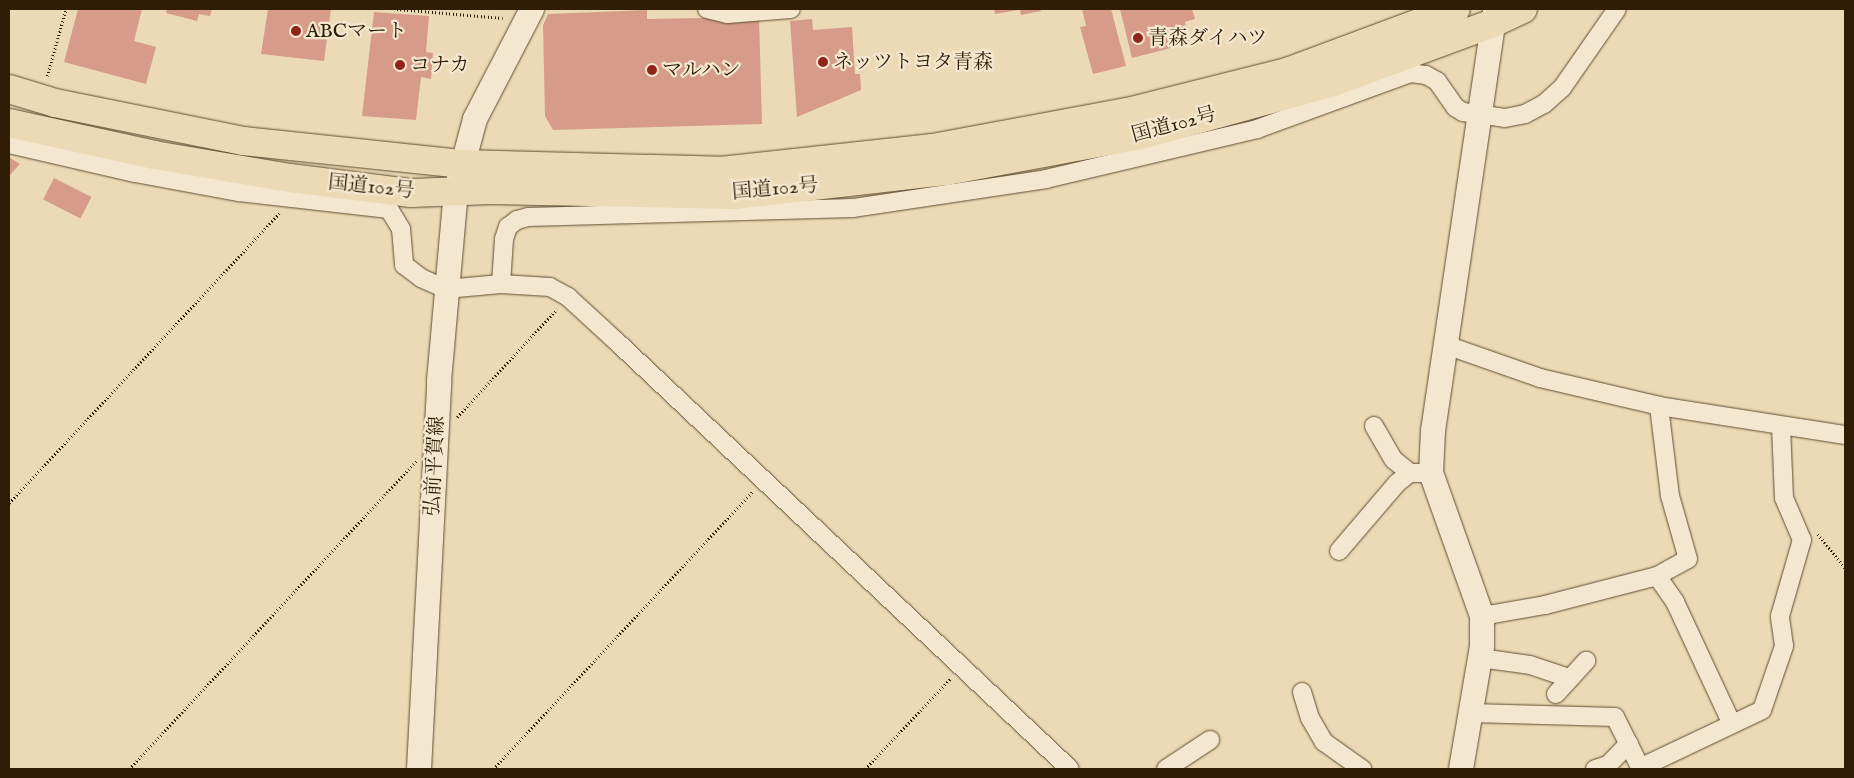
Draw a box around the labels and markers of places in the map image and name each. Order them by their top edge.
place label: ABCマート [306,19,407,43]
marker: ABCマート [290,25,302,37]
place label: 青森ダイハツ [1148,26,1268,50]
marker: 青森ダイハツ [1132,32,1144,44]
place label: ネッツトヨタ青森 [833,50,993,74]
place label: コナカ [410,53,470,77]
marker: ネッツトヨタ青森 [817,56,829,68]
place label: マルハン [662,58,742,82]
marker: コナカ [394,59,406,71]
marker: マルハン [646,64,658,76]

